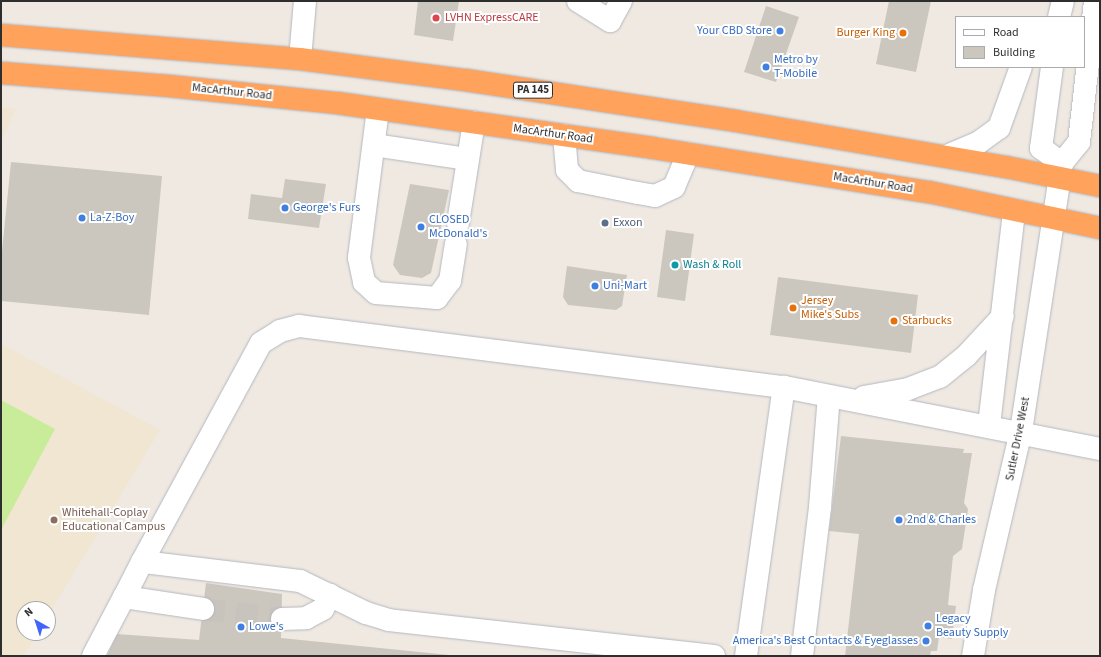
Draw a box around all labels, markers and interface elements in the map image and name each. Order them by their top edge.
place label: LVHN ExpressCARE [445,11,539,25]
marker: LVHN ExpressCARE [430,12,442,24]
legend [955,16,1085,68]
place label: Your CBD Store [697,24,772,38]
text: Road [993,24,1019,41]
marker: Your CBD Store [775,26,785,36]
place label: Burger King [836,26,895,40]
marker: Burger King [898,28,908,38]
text: Building [993,44,1035,61]
place label: Metro by T-Mobile [774,53,818,81]
marker: Metro by T-Mobile [761,62,771,72]
street label: MacArthur Road [191,81,273,103]
road number: PA 145 [512,81,554,99]
street label: MacArthur Road [512,121,594,147]
street label: MacArthur Road [832,170,914,196]
place label: George's Furs [293,201,360,215]
marker: George's Furs [280,203,290,213]
place label: La-Z-Boy [90,211,134,225]
marker: La-Z-Boy [77,213,87,223]
place label: CLOSED McDonald's [429,213,487,241]
place label: Exxon [613,216,643,230]
marker: Exxon [600,218,610,228]
marker: CLOSED McDonald's [416,222,426,232]
place label: Wash & Roll [683,258,741,272]
marker: Wash & Roll [670,260,680,270]
place label: Uni-Mart [603,279,647,293]
marker: Uni-Mart [590,281,600,291]
place label: Jersey Mike's Subs [801,294,859,322]
marker: Jersey Mike's Subs [788,303,798,313]
place label: Starbucks [902,314,952,328]
marker: Starbucks [889,316,899,326]
street label: Sutler Drive West [1003,396,1033,482]
place label: Whitehall-Coplay Educational Campus [62,506,165,534]
place label: 2nd & Charles [907,513,976,527]
marker: Whitehall-Coplay Educational Campus [49,515,59,525]
marker: 2nd & Charles [894,515,904,525]
north arrow [16,601,56,641]
text: N [21,604,36,620]
place label: Legacy Beauty Supply [936,612,1008,640]
place label: Lowe's [249,620,283,634]
marker: Legacy Beauty Supply [923,621,933,631]
marker: Lowe's [236,622,246,632]
place label: America's Best Contacts & Eyeglasses [733,634,918,648]
marker: America's Best Contacts & Eyeglasses [921,636,931,646]

